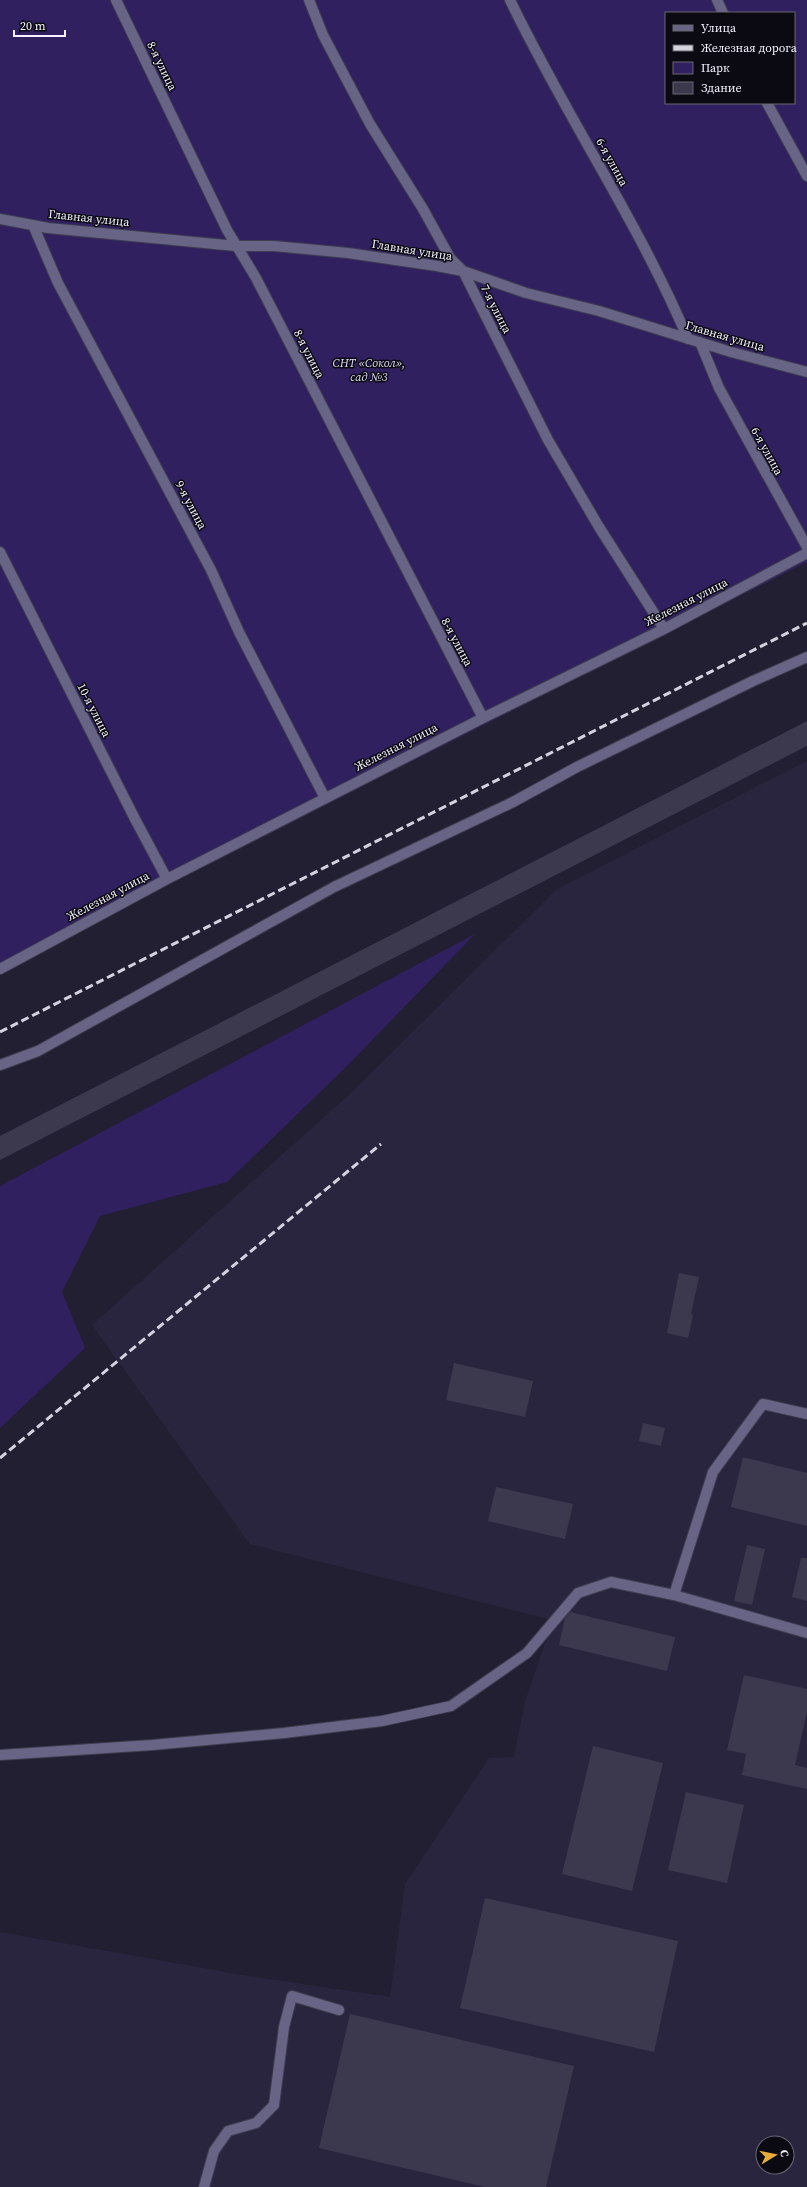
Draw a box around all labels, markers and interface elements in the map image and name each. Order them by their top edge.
scale bar [14,12,65,38]
legend [665,12,795,104]
text: 20 m [20,18,46,34]
text: Улица [701,20,737,36]
street label: 8-я улица [143,39,181,94]
text: Железная дорога [701,40,798,56]
text: Парк [701,60,730,76]
text: Здание [701,80,742,96]
street label: 6-я улица [592,135,632,190]
street label: Главная улица [48,206,131,230]
street label: Главная улица [371,236,454,264]
street label: 7-я улица [477,282,515,337]
street label: Главная улица [684,317,767,355]
street label: 8-я улица [290,327,328,382]
park label: СНТ «Сокол», сад №3 [333,355,405,385]
street label: 6-я улица [747,424,787,479]
street label: 9-я улица [172,478,211,533]
street label: Железная улица [642,574,731,630]
street label: 8-я улица [438,615,477,670]
street label: 10-я улица [74,680,115,741]
street label: Железная улица [352,719,441,775]
street label: Железная улица [64,867,153,924]
north arrow [755,2135,795,2175]
text: С [776,2149,792,2158]

